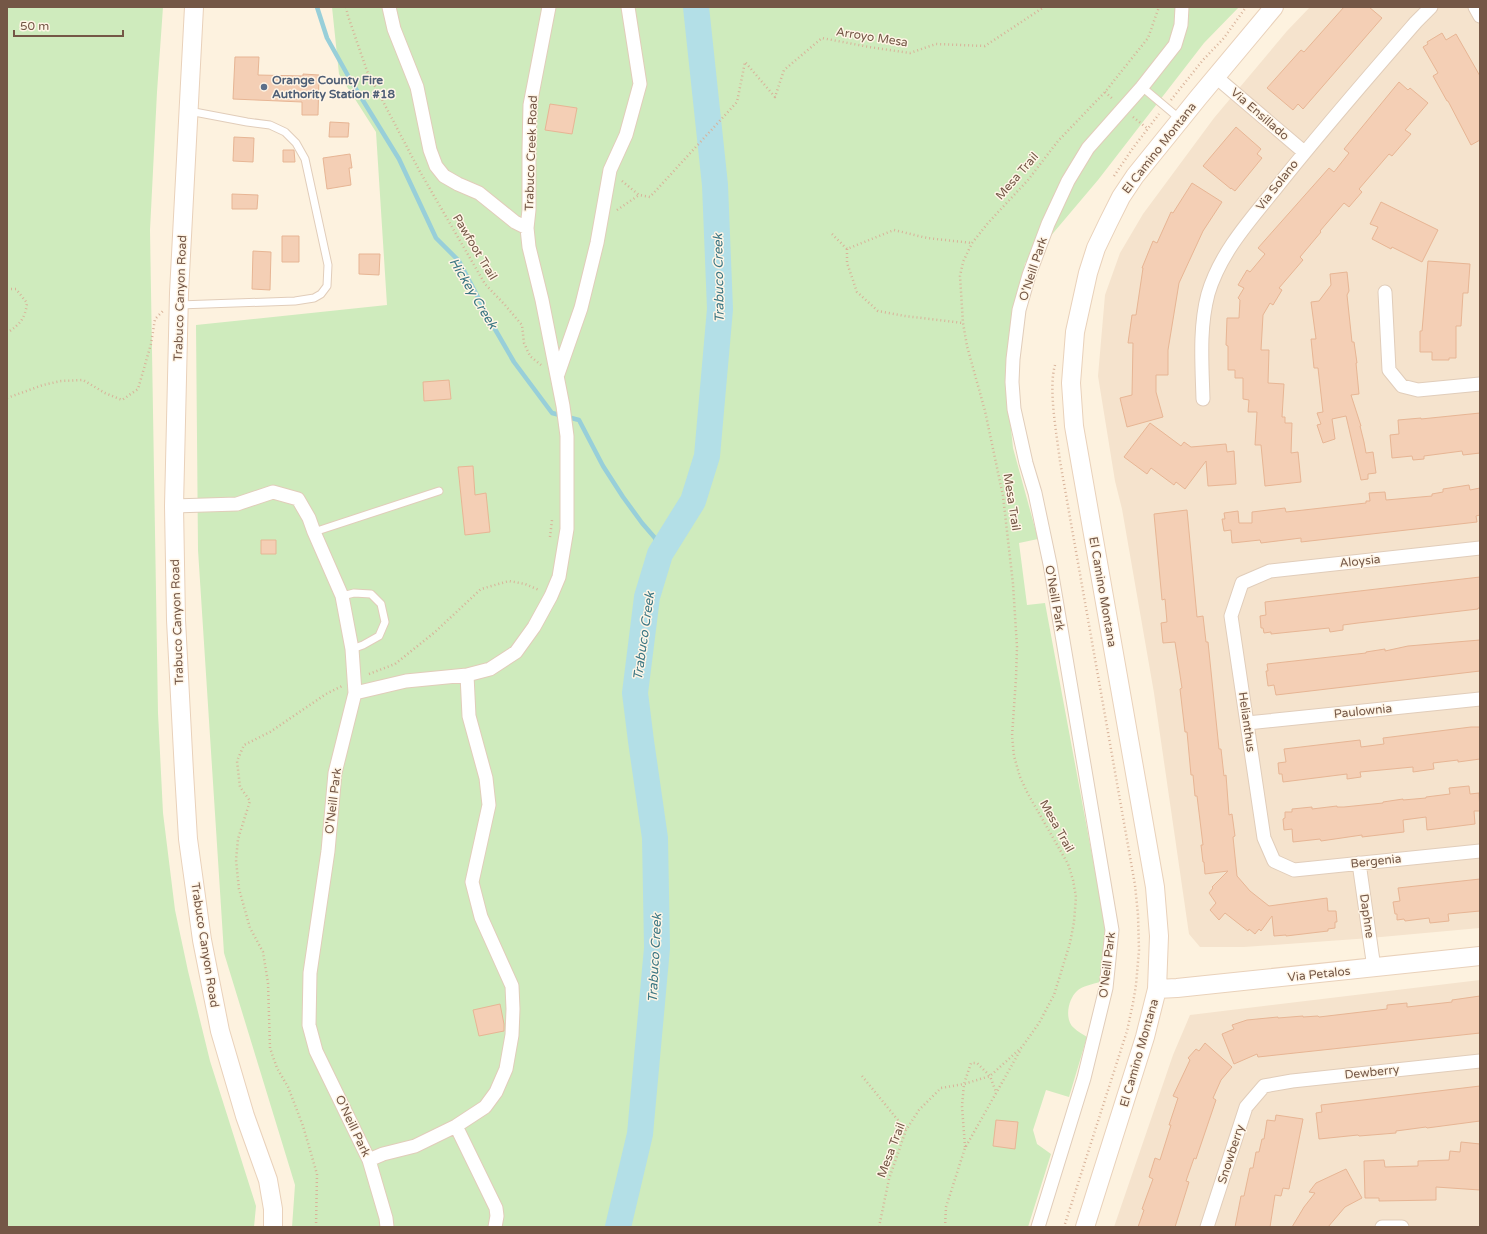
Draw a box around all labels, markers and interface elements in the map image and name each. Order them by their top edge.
scale bar [14,12,123,38]
text: 50 m [20,19,49,33]
street label: Arroyo Mesa [835,24,909,50]
place label: Orange County Fire Authority Station #18 [272,73,395,102]
marker: Orange County Fire Authority Station #18 [259,82,269,92]
street label: Via Ensillado [1228,85,1292,143]
street label: Trabuco Creek Road [522,95,540,211]
street label: El Camino Montana [1119,100,1199,196]
street label: Mesa Trail [993,150,1041,202]
street label: Via Solano [1253,157,1301,213]
street label: Pawfoot Trail [450,212,500,282]
water label: Trabuco Creek [710,232,728,323]
street label: Trabuco Canyon Road [171,235,189,361]
street label: O'Neill Park [1016,235,1050,303]
water label: Hickey Creek [446,255,501,333]
street label: Mesa Trail [1001,472,1023,532]
street label: El Camino Montana [1086,536,1120,648]
street label: Aloysia [1339,552,1381,570]
street label: Trabuco Canyon Road [168,559,186,685]
street label: O'Neill Park [1042,564,1068,632]
water label: Trabuco Creek [630,590,658,681]
street label: Helianthus [1236,691,1258,753]
street label: Paulownia [1333,701,1393,721]
street label: O'Neill Park [322,767,344,835]
street label: Mesa Trail [1037,797,1077,855]
street label: Bergenia [1350,851,1402,871]
street label: Trabuco Canyon Road [188,882,222,1008]
street label: Daphne [1357,893,1377,939]
water label: Trabuco Creek [645,912,665,1003]
street label: O'Neill Park [1096,931,1118,999]
street label: Via Petalos [1287,964,1351,984]
street label: El Camino Montana [1117,997,1161,1109]
street label: Dewberry [1344,1062,1401,1082]
street label: O'Neill Park [333,1093,374,1159]
street label: Mesa Trail [874,1121,908,1179]
street label: Snowberry [1215,1122,1247,1185]

